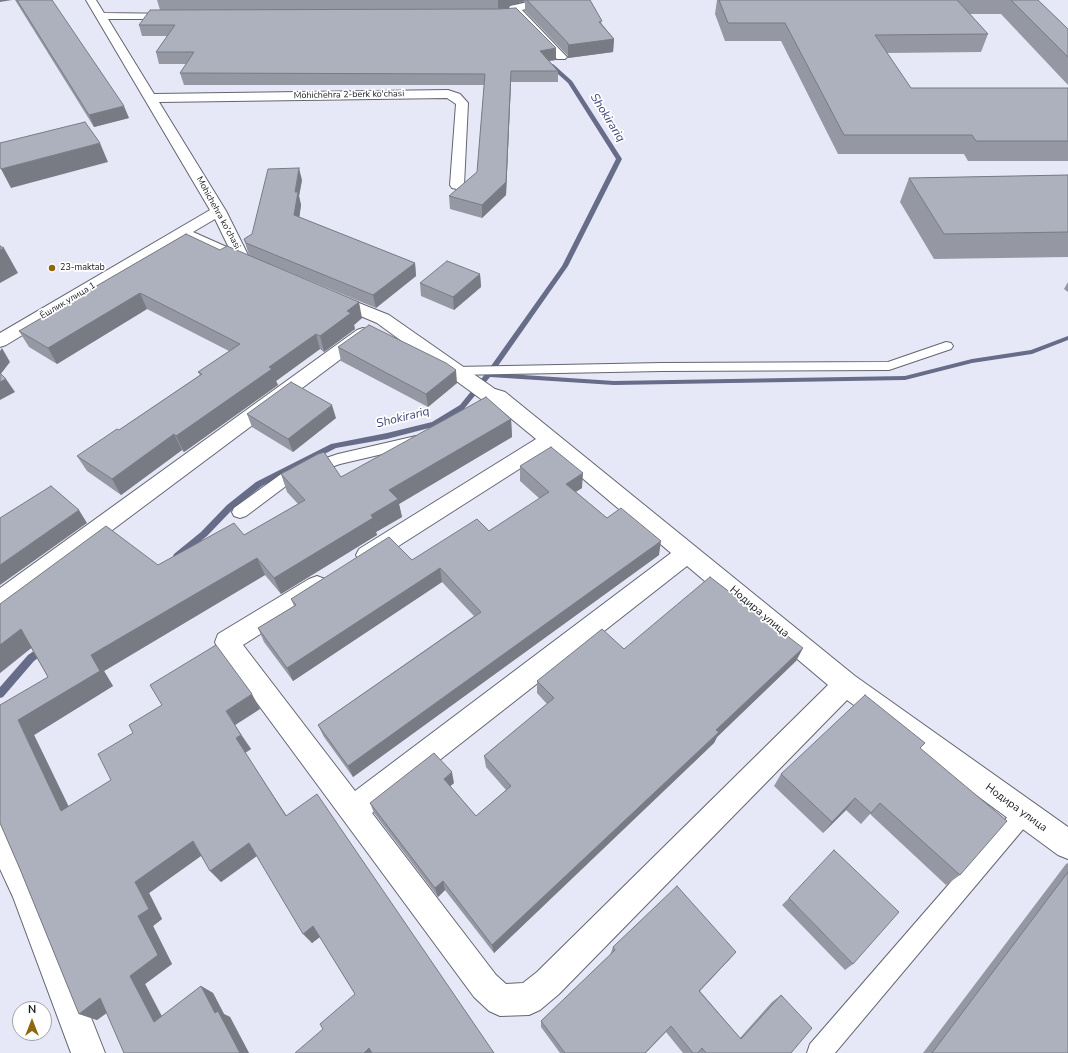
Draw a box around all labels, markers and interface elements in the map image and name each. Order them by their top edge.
street label: Mohichehra 2-berk ko'chasi [294,89,404,101]
water label: Shokirariq [587,91,627,145]
street label: Mohichehra ko'chasi [194,175,242,251]
marker: 23-maktab [47,263,57,273]
place label: 23-maktab [60,263,105,273]
street label: Ёшлик улица 1 [38,280,98,322]
water label: Shokirariq [375,404,431,432]
street label: Нодира улица [727,583,791,641]
street label: Нодира улица [982,781,1050,835]
north arrow [12,1001,52,1041]
text: N [28,1002,36,1017]

